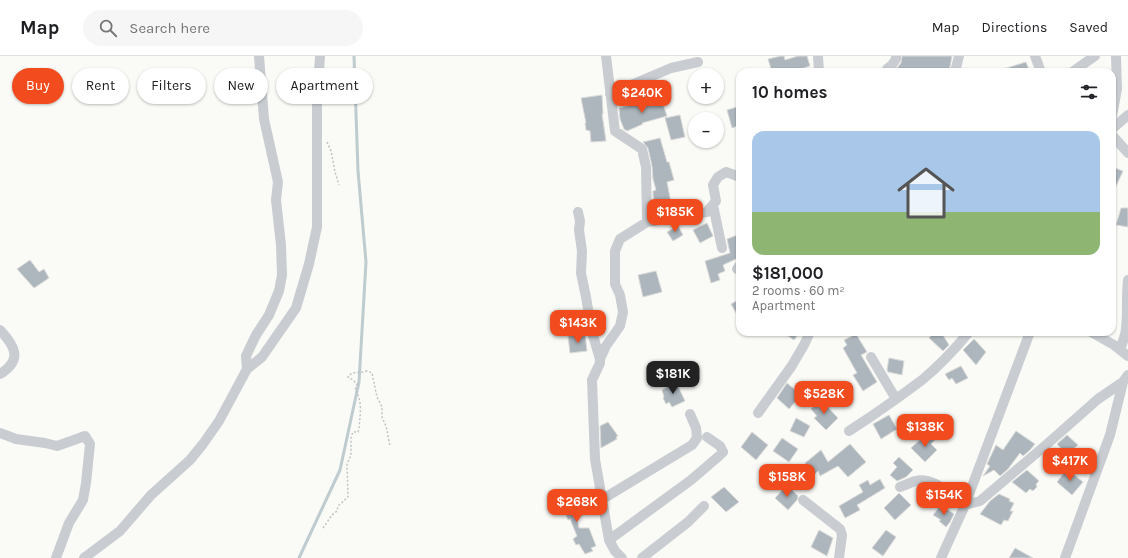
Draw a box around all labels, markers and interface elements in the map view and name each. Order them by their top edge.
search box [83,10,363,46]
text: Map [20,17,59,39]
icon: search [97,17,119,39]
text: Search here [129,19,210,37]
text: Map [932,19,960,36]
text: Directions [982,19,1047,36]
text: Saved [1069,19,1108,36]
chip: Buy [12,68,64,104]
chip: Rent [72,68,129,104]
chip: Filters [137,68,206,104]
chip: New [214,68,268,104]
chip: Apartment [276,68,373,104]
map controls [688,68,724,148]
button: + [688,68,724,104]
pin: $240K [614,80,670,114]
icon: filters [1078,81,1100,103]
text: 10 homes [752,82,827,102]
text: $240K [621,85,663,100]
button: − [688,112,724,148]
icon: home [890,157,962,229]
pin: $185K [647,199,703,233]
text: $185K [656,204,694,219]
text: $181,000 [752,263,823,283]
text: 2 rooms · 60 m² [752,283,845,298]
text: Apartment [752,298,815,313]
pin: $143K [550,310,606,344]
text: $143K [559,315,597,330]
pin: $181K [645,361,701,395]
text: $181K [655,366,691,381]
pin: $528K [796,381,852,415]
text: $528K [803,386,845,401]
pin: $138K [897,414,953,448]
text: $138K [906,419,944,434]
pin: $417K [1042,448,1098,482]
text: $417K [1052,453,1088,468]
pin: $158K [759,464,815,498]
text: $158K [768,469,806,484]
pin: $154K [916,482,972,516]
text: $154K [925,487,963,502]
pin: $268K [549,489,605,523]
text: $268K [556,494,598,509]

